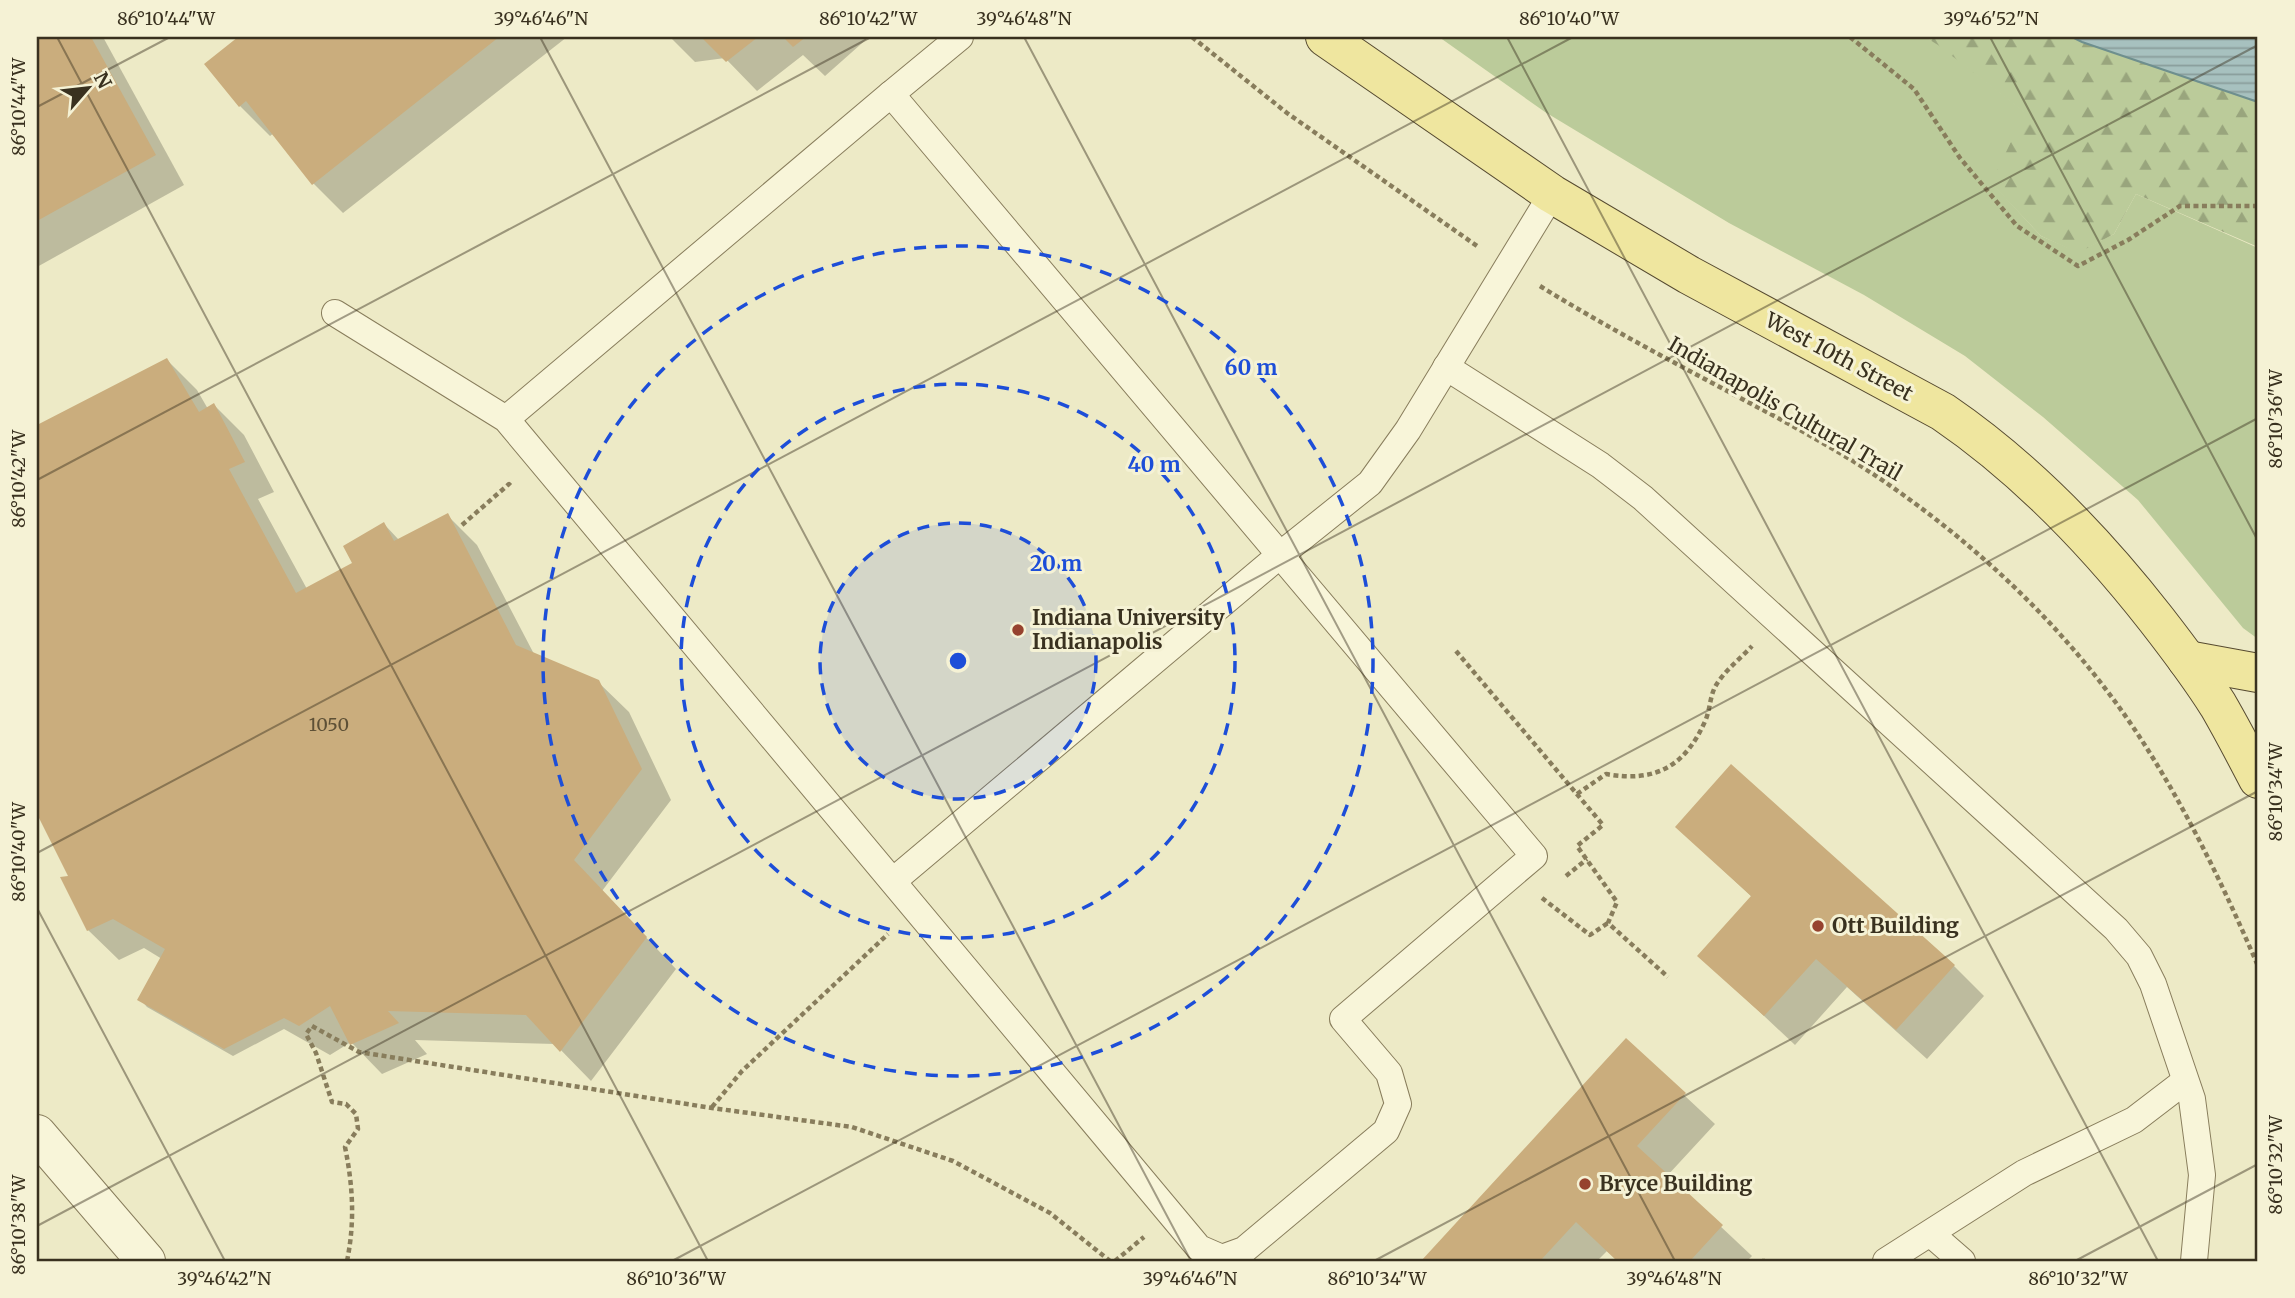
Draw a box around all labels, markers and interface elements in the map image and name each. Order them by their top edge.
text: 86°10'44"W [117,7,216,30]
text: 39°46'46"N [494,7,588,30]
text: 86°10'42"W [819,7,918,30]
text: 39°46'48"N [976,7,1072,30]
text: 86°10'40"W [1519,7,1620,30]
text: 39°46'52"N [1943,7,2039,30]
north arrow [52,52,122,122]
text: 86°10'44"W [7,57,30,156]
text: N [89,68,117,92]
street label: West 10th Street [1760,306,1918,407]
street label: Indianapolis Cultural Trail [1663,330,1908,487]
text: 60 m [1225,354,1277,381]
text: 86°10'36"W [2264,368,2287,469]
text: 86°10'42"W [7,429,30,528]
text: 40 m [1127,451,1181,478]
text: 20 m [1030,550,1082,577]
place label: Indiana University Indianapolis [1032,604,1225,655]
marker: Indiana University Indianapolis [1010,622,1026,638]
centre of rings [946,649,970,673]
house number: 1050 [309,713,349,736]
text: 86°10'34"W [2264,741,2287,841]
text: 86°10'40"W [7,801,30,902]
place label: Ott Building [1832,912,1959,939]
marker: Ott Building [1810,918,1826,934]
text: 86°10'32"W [2264,1114,2287,1215]
place label: Bryce Building [1599,1170,1752,1197]
text: 86°10'38"W [7,1174,30,1275]
marker: Bryce Building [1577,1176,1593,1192]
text: 39°46'42"N [177,1267,271,1290]
text: 86°10'36"W [626,1267,727,1290]
text: 39°46'46"N [1143,1267,1237,1290]
text: 86°10'34"W [1328,1267,1428,1290]
text: 39°46'48"N [1626,1267,1722,1290]
text: 86°10'32"W [2028,1267,2129,1290]

